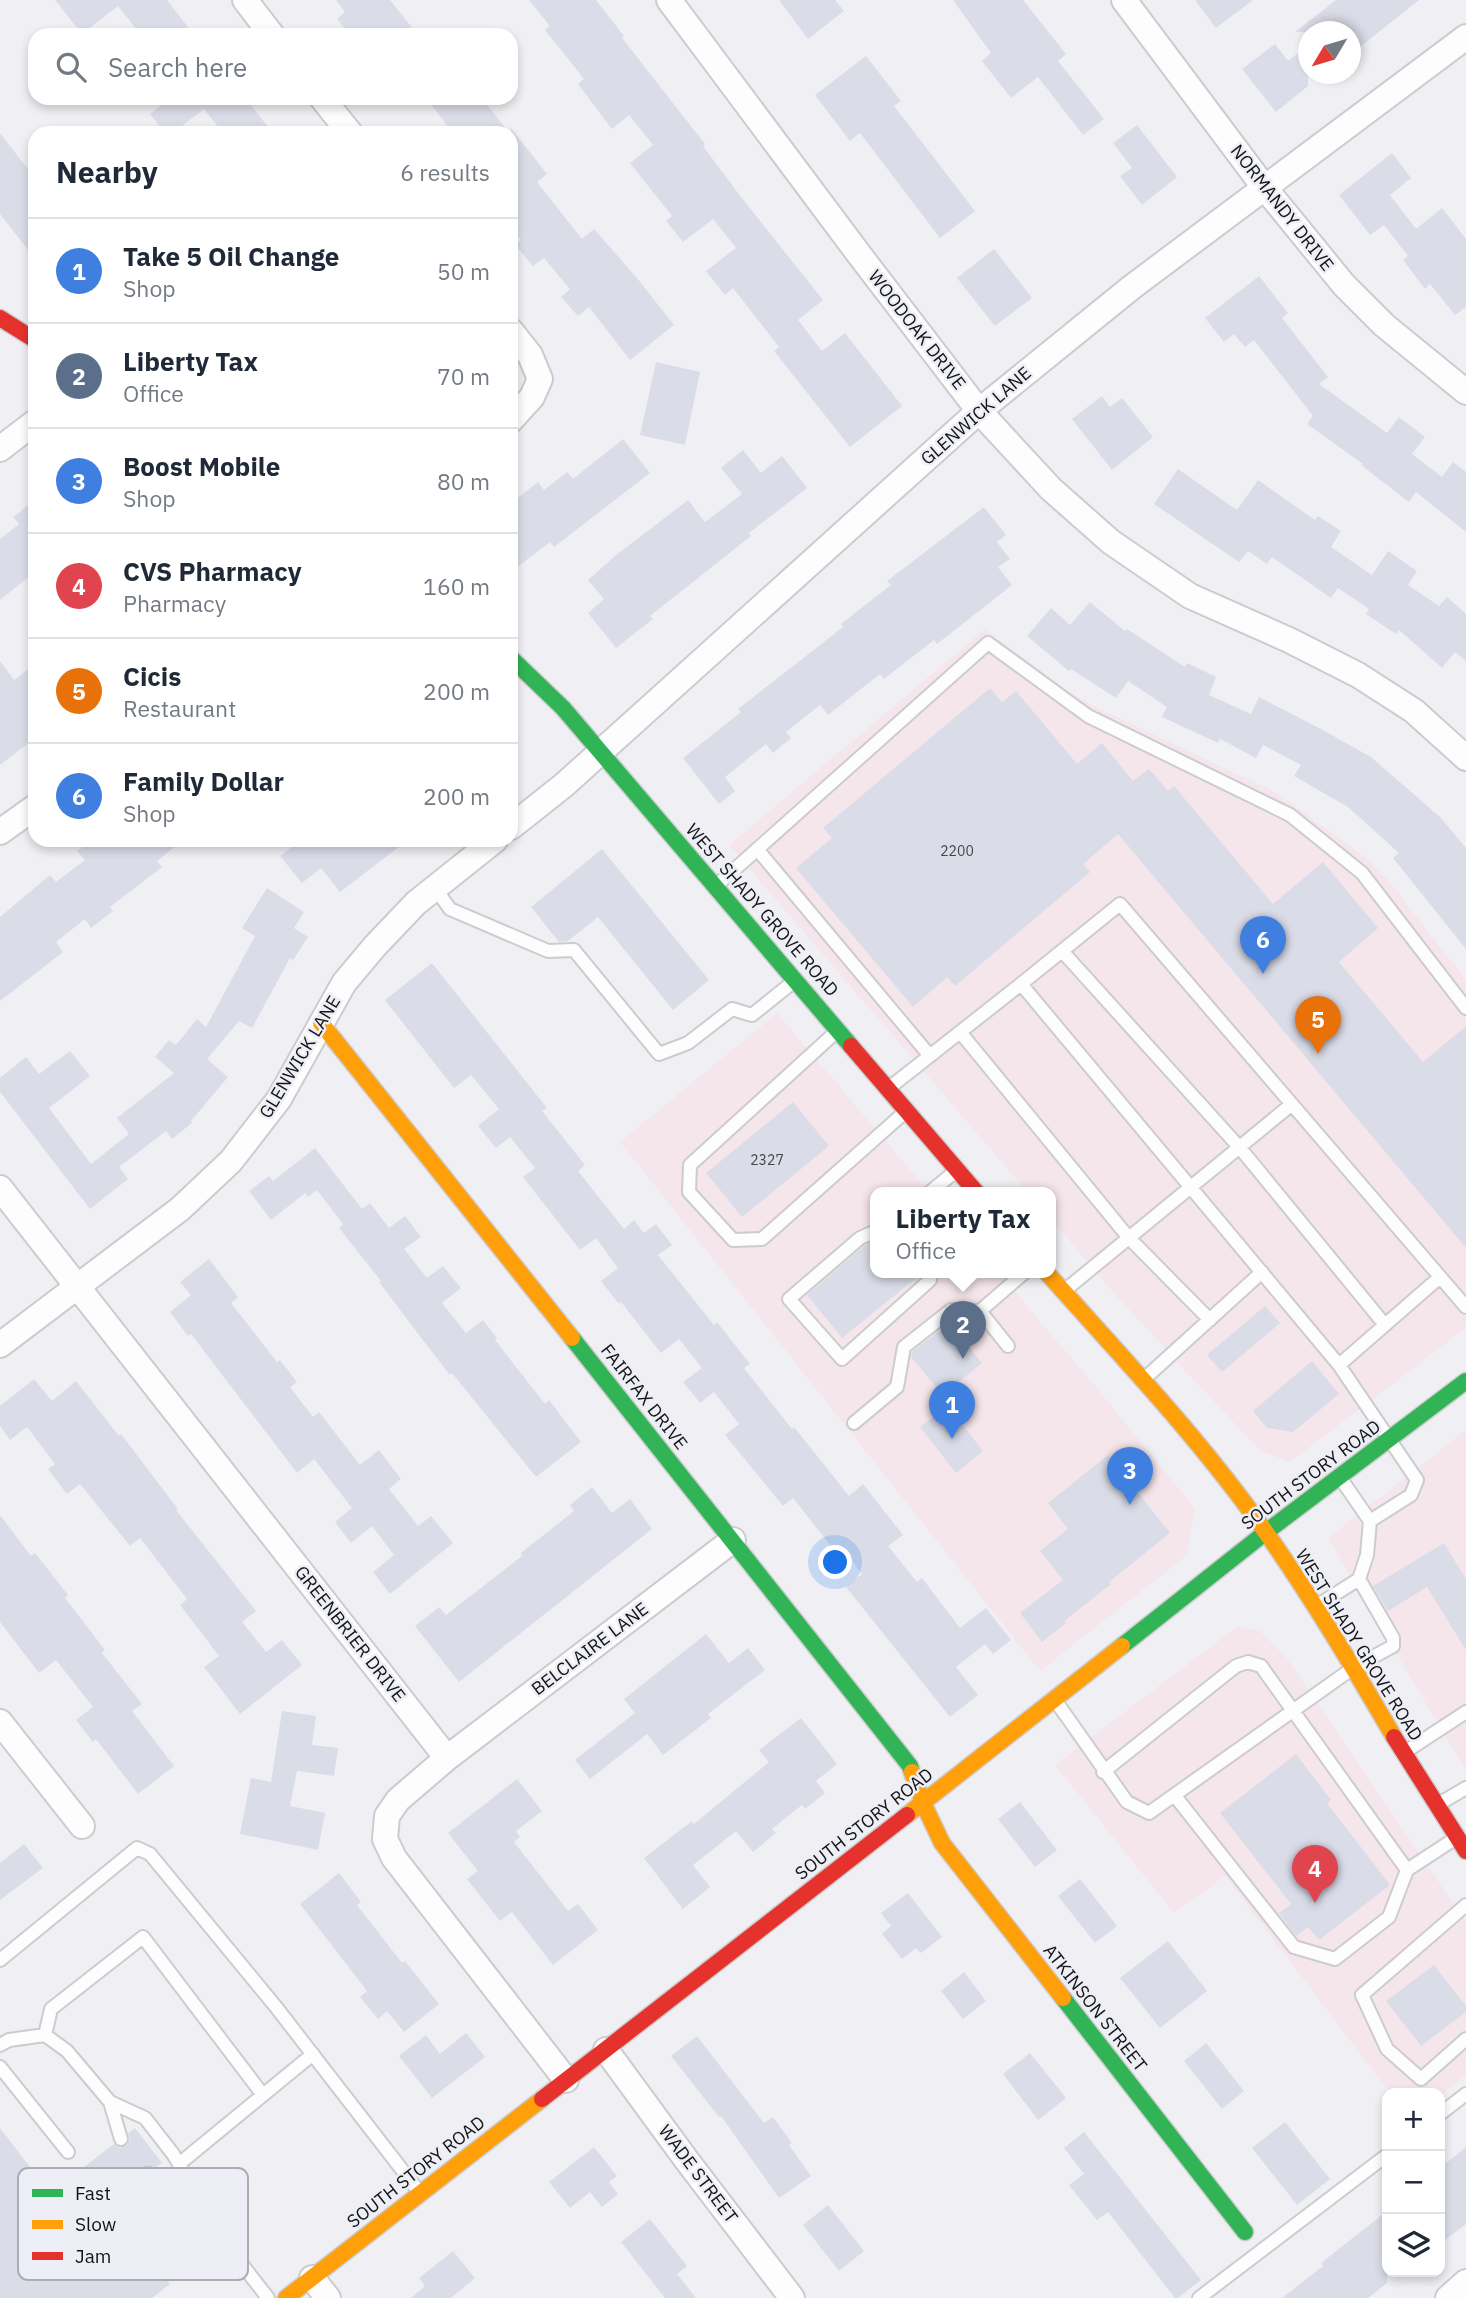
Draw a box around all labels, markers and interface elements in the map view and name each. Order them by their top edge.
north arrow [1298,21,1361,84]
search box [28,28,518,105]
icon: search [52,48,90,86]
text: Search here [108,50,247,84]
street label: NORMANDY DRIVE [1226,140,1339,276]
text: Nearby [56,152,158,191]
text: 6 results [400,157,490,187]
text: Take 5 Oil Change [123,239,339,273]
text: 1 [72,256,86,286]
text: 50 m [437,256,490,286]
street label: WOODOAK DRIVE [864,265,971,394]
text: Shop [123,273,176,303]
text: Liberty Tax [123,344,258,378]
text: 2 [72,361,86,391]
text: 70 m [437,361,490,391]
street label: GLENWICK LANE [916,361,1036,470]
text: Office [123,378,184,408]
text: Boost Mobile [123,449,280,483]
text: 3 [72,466,86,496]
text: 80 m [437,466,490,496]
text: Shop [123,483,176,513]
text: CVS Pharmacy [123,554,302,588]
text: 4 [72,571,86,601]
text: 160 m [423,571,490,601]
text: Pharmacy [123,588,226,618]
text: Cicis [123,659,181,693]
text: 5 [72,676,86,706]
text: 200 m [423,676,490,706]
text: Restaurant [123,693,236,723]
text: Family Dollar [123,764,284,798]
text: 6 [72,781,86,811]
text: 200 m [423,781,490,811]
text: Shop [123,798,176,828]
street label: WEST SHADY GROVE ROAD [681,818,844,1001]
house number: 2200 [940,842,974,860]
pin: 6 [1240,916,1286,974]
street label: GLENWICK LANE [254,991,345,1122]
pin: 5 [1295,996,1341,1054]
house number: 2327 [750,1151,784,1169]
popup [870,1187,1056,1278]
text: Liberty Tax [896,1201,1030,1235]
text: Office [896,1235,956,1265]
pin: 2 [940,1301,986,1359]
street label: FAIRFAX DRIVE [596,1339,693,1454]
pin: 1 [929,1381,975,1439]
street label: SOUTH STORY ROAD [1236,1415,1385,1535]
pin: 3 [1107,1447,1153,1505]
your location [818,1545,852,1579]
street label: WEST SHADY GROVE ROAD [1291,1545,1428,1745]
street label: GREENBRIER DRIVE [290,1561,411,1706]
street label: BELCLAIRE LANE [527,1597,653,1700]
street label: SOUTH STORY ROAD [790,1763,937,1885]
pin: 4 [1292,1845,1338,1903]
street label: ATKINSON STREET [1038,1939,1152,2076]
map controls [1382,2088,1445,2277]
button: + [1382,2088,1445,2151]
street label: SOUTH STORY ROAD [342,2111,489,2233]
street label: WADE STREET [654,2120,743,2228]
button: − [1382,2151,1445,2214]
legend [18,2168,248,2280]
text: Fast [75,2181,111,2205]
text: Slow [75,2212,116,2236]
button: layers [1382,2214,1445,2277]
text: Jam [75,2244,111,2268]

